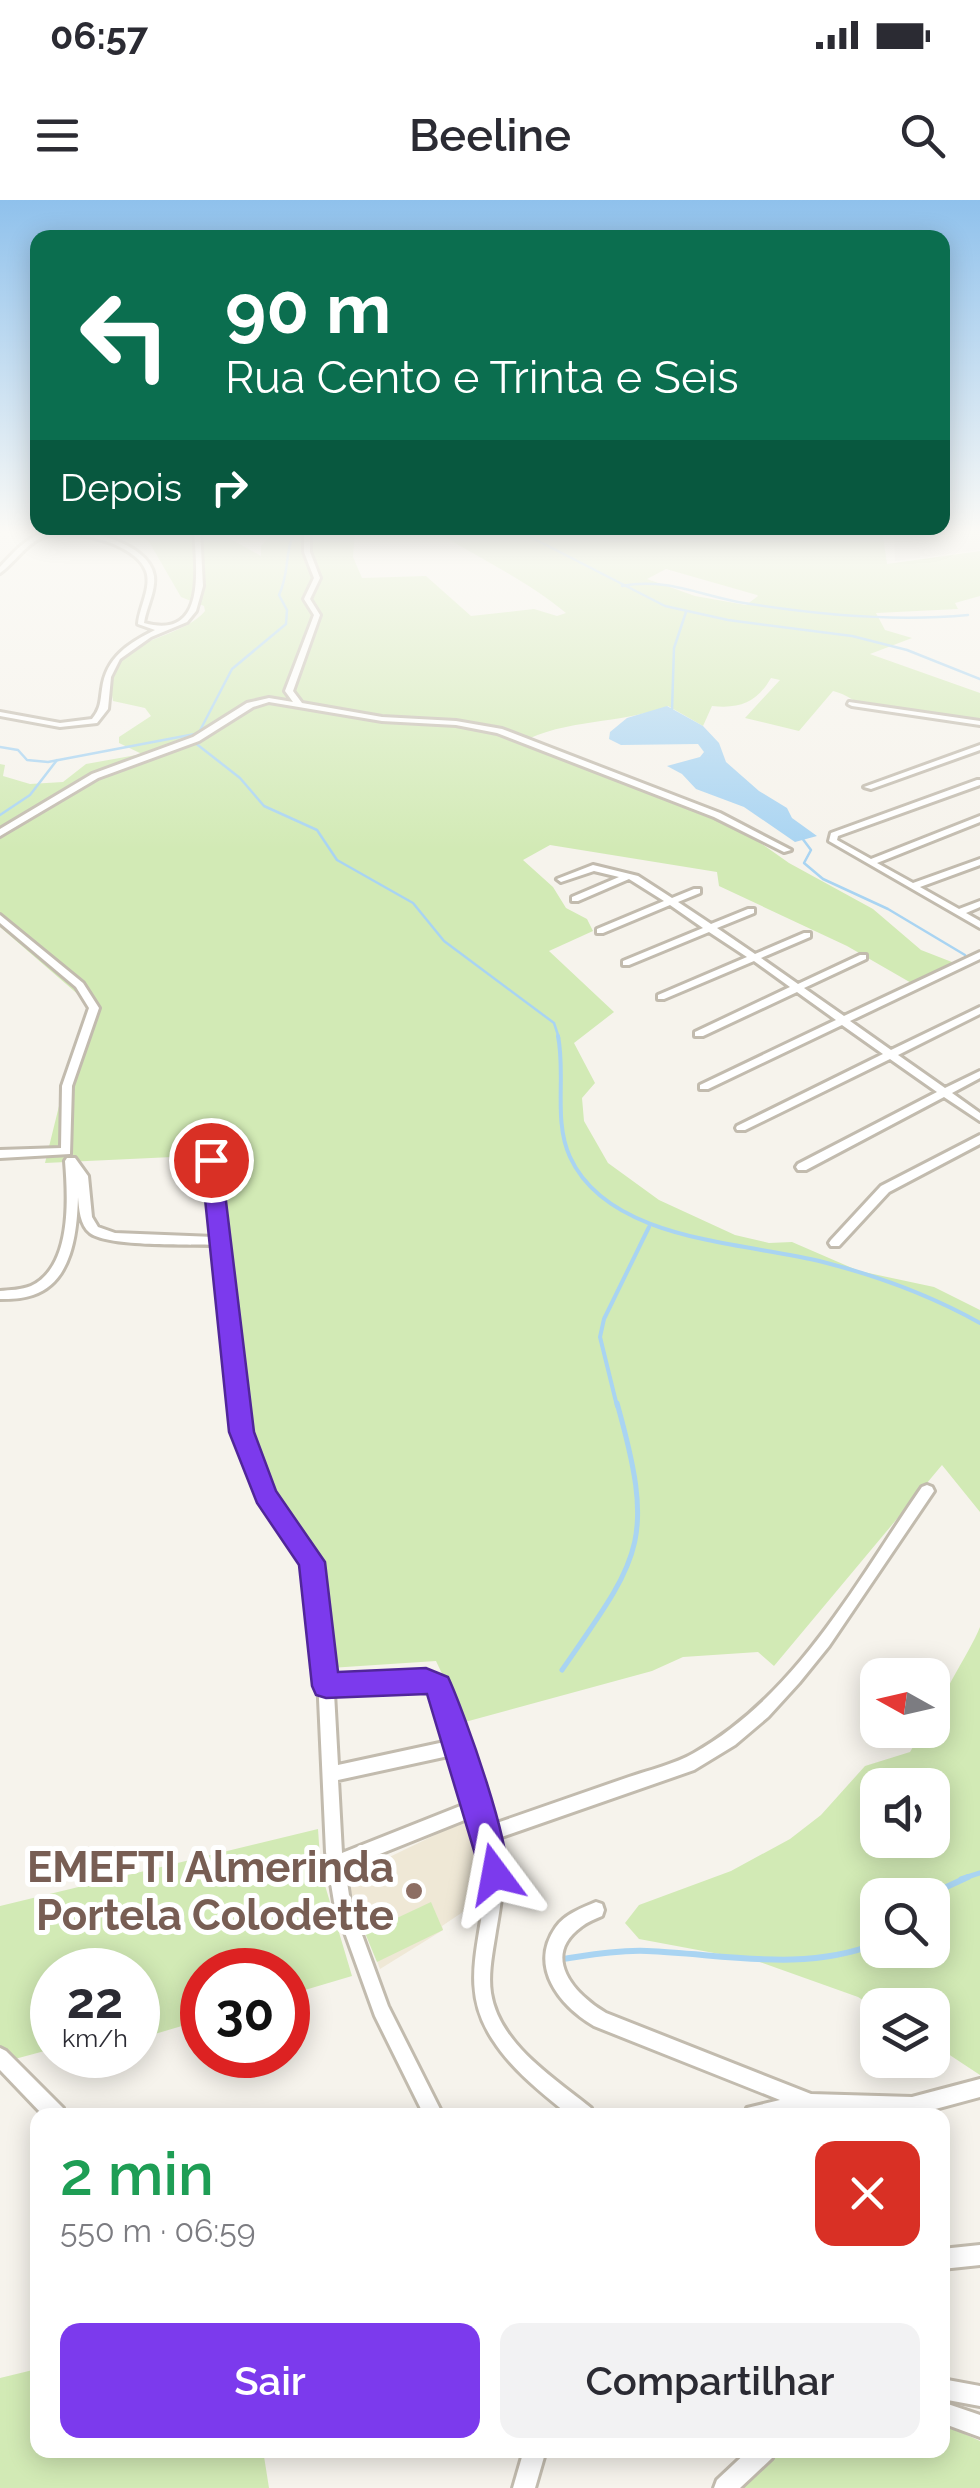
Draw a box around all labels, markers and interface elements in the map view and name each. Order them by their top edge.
text: 06:57 [50,13,148,58]
icon: menu [30,108,85,163]
icon: search [895,108,950,163]
text: Beeline [409,109,571,162]
text: 90 m [225,267,391,349]
icon: left [60,270,190,400]
text: Rua Cento e Trinta e Seis [225,351,739,404]
icon: right [202,460,257,515]
text: Depois [60,465,182,510]
pin [169,1118,254,1203]
icon: arrive [184,1133,239,1188]
north arrow [860,1658,950,1748]
map controls [860,1658,950,2078]
button: sound [860,1768,950,1858]
position arrow [443,1822,547,1926]
place label: EMEFTI Almerinda Portela Colodette [27,1843,394,1940]
button: search [860,1878,950,1968]
marker: EMEFTI Almerinda Portela Colodette [403,1880,425,1902]
speed limit sign: 30 [180,1948,310,2078]
text: 22 [67,1971,123,2030]
button: layers [860,1988,950,2078]
text: km/h [62,2023,128,2053]
text: 2 min [60,2139,214,2209]
button: close [815,2141,920,2246]
text: 550 m · 06:59 [60,2212,256,2249]
button: Sair [60,2323,480,2438]
button: Compartilhar [500,2323,920,2438]

